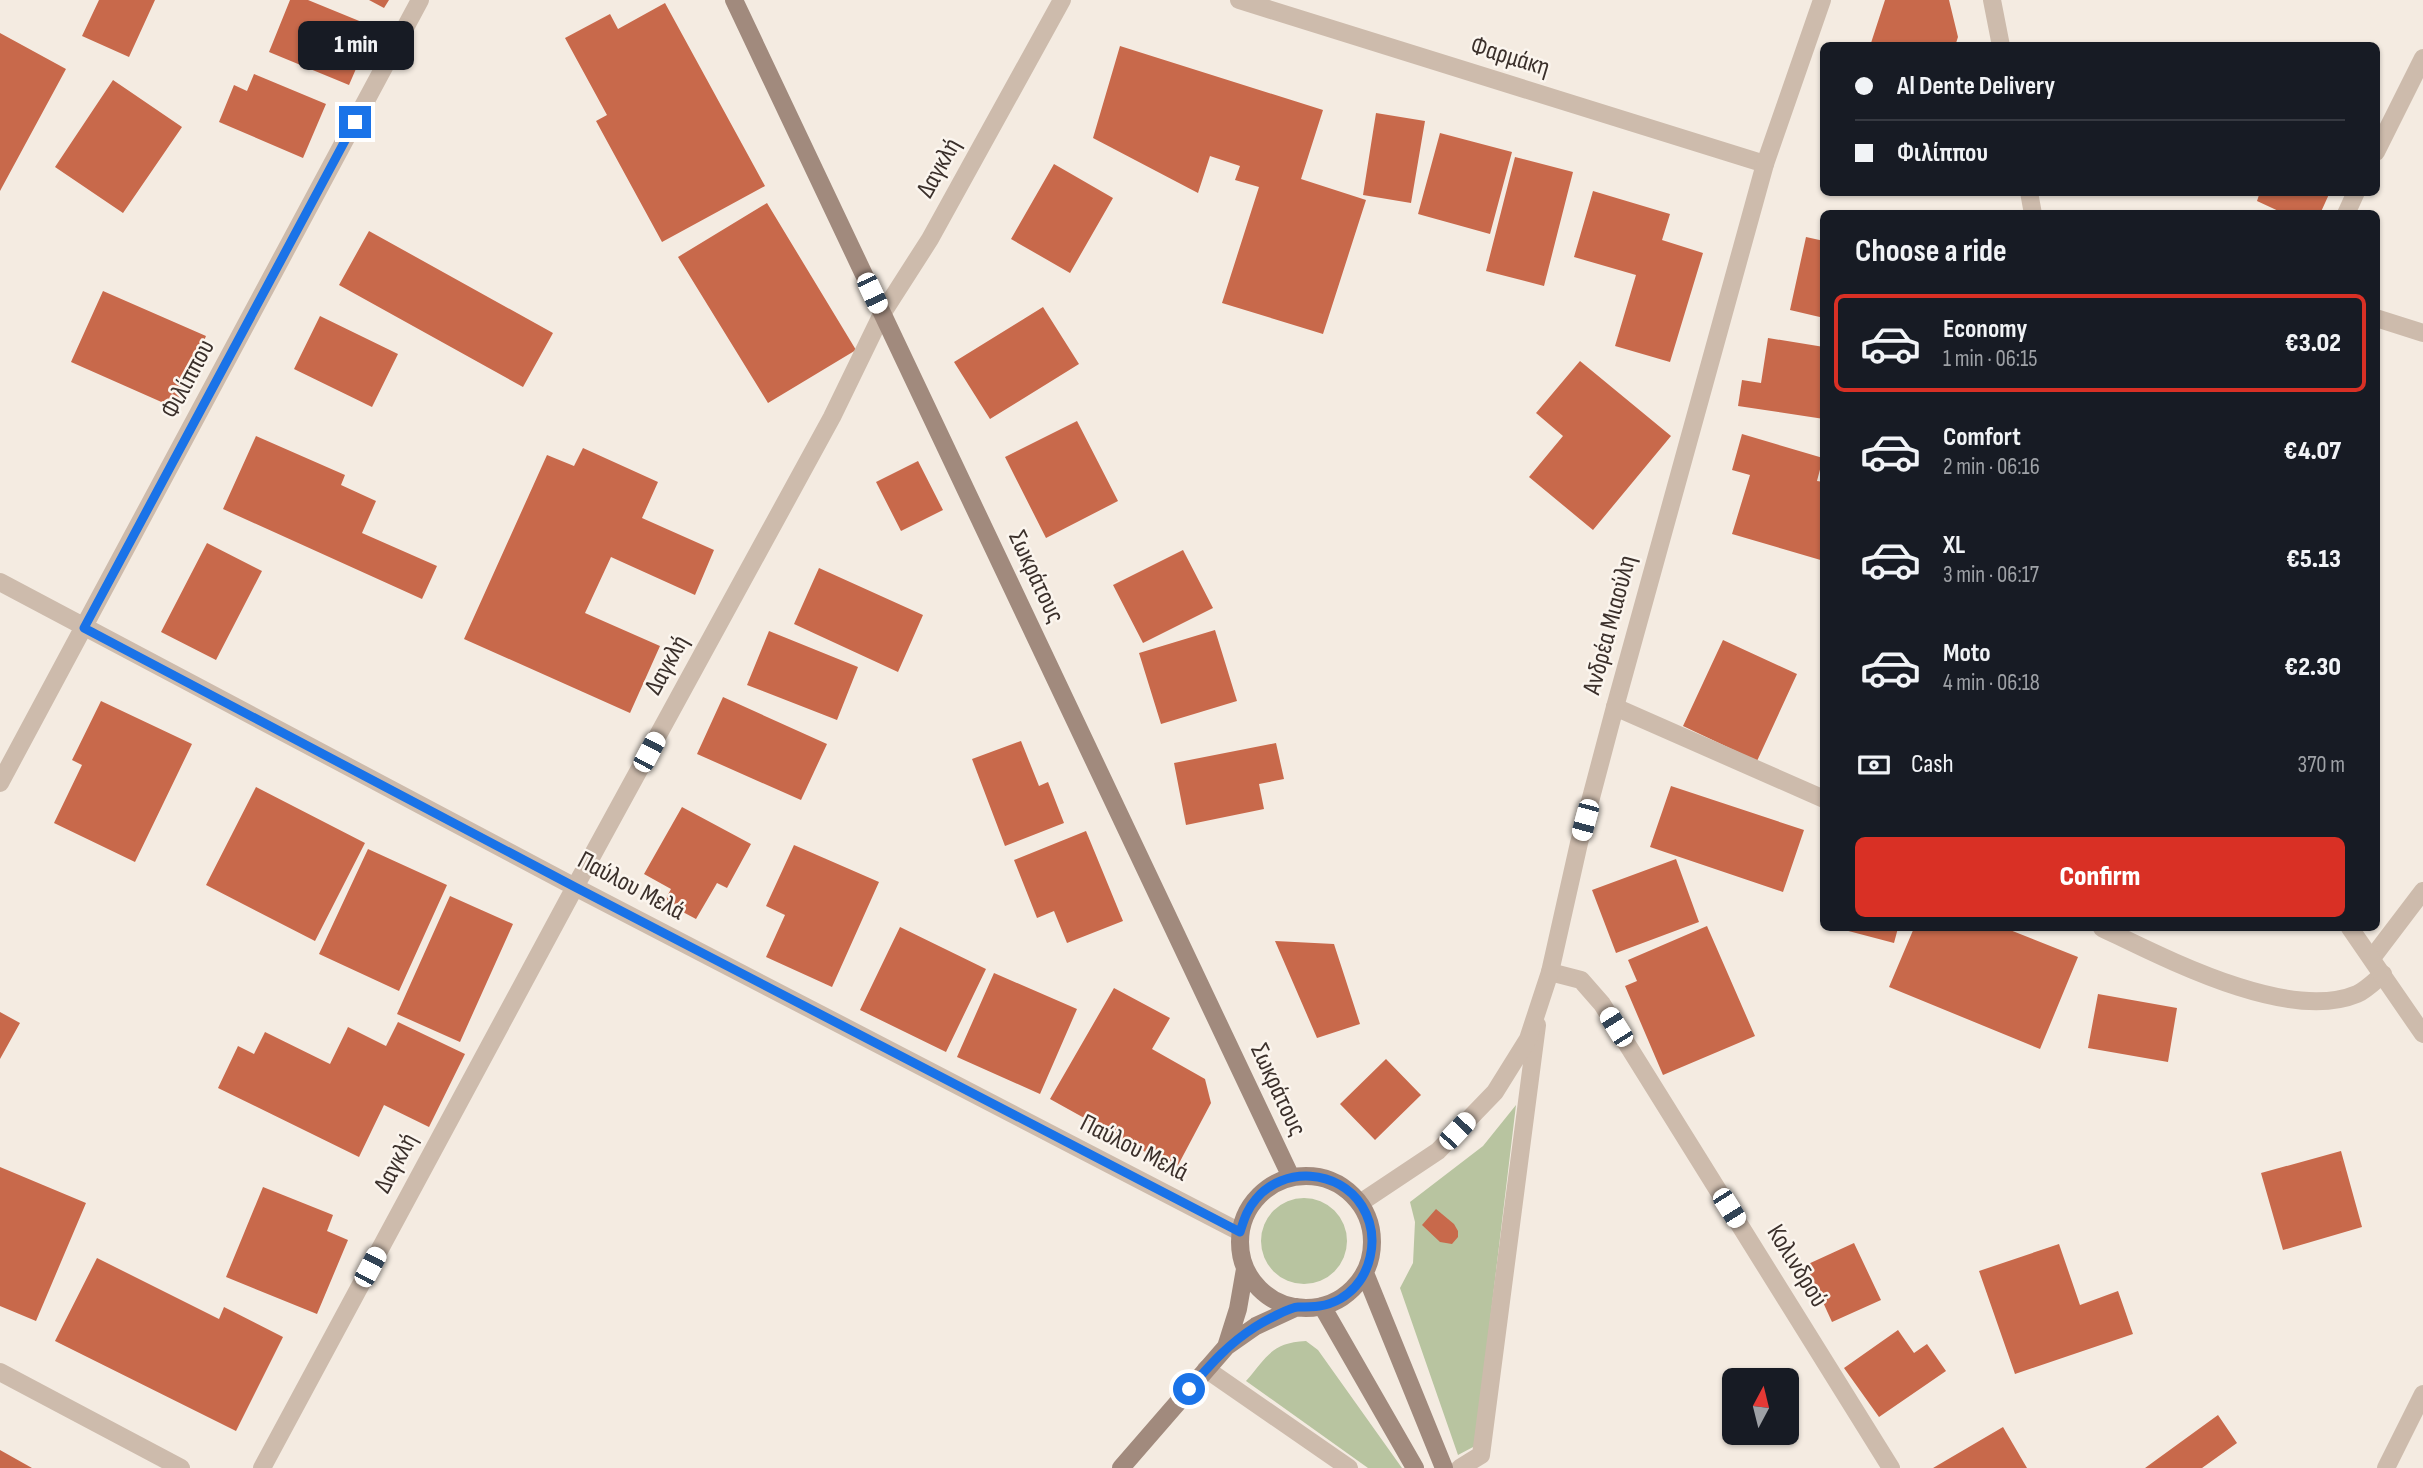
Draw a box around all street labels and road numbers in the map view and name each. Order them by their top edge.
street label: Φαρμάκη [1467,30,1553,84]
street label: Δαγκλή [910,133,968,203]
street label: Φιλίππου [154,334,222,424]
street label: Σωκράτους [1001,526,1071,628]
street label: Ανδρέα Μιαούλη [1576,552,1643,699]
street label: Δαγκλή [638,630,696,700]
street label: Παύλου Μελά [572,845,690,927]
street label: Σωκράτους [1243,1039,1313,1141]
street label: Παύλου Μελά [1075,1108,1193,1188]
street label: Δαγκλή [367,1128,425,1198]
street label: Κολινδρού [1760,1219,1834,1313]

